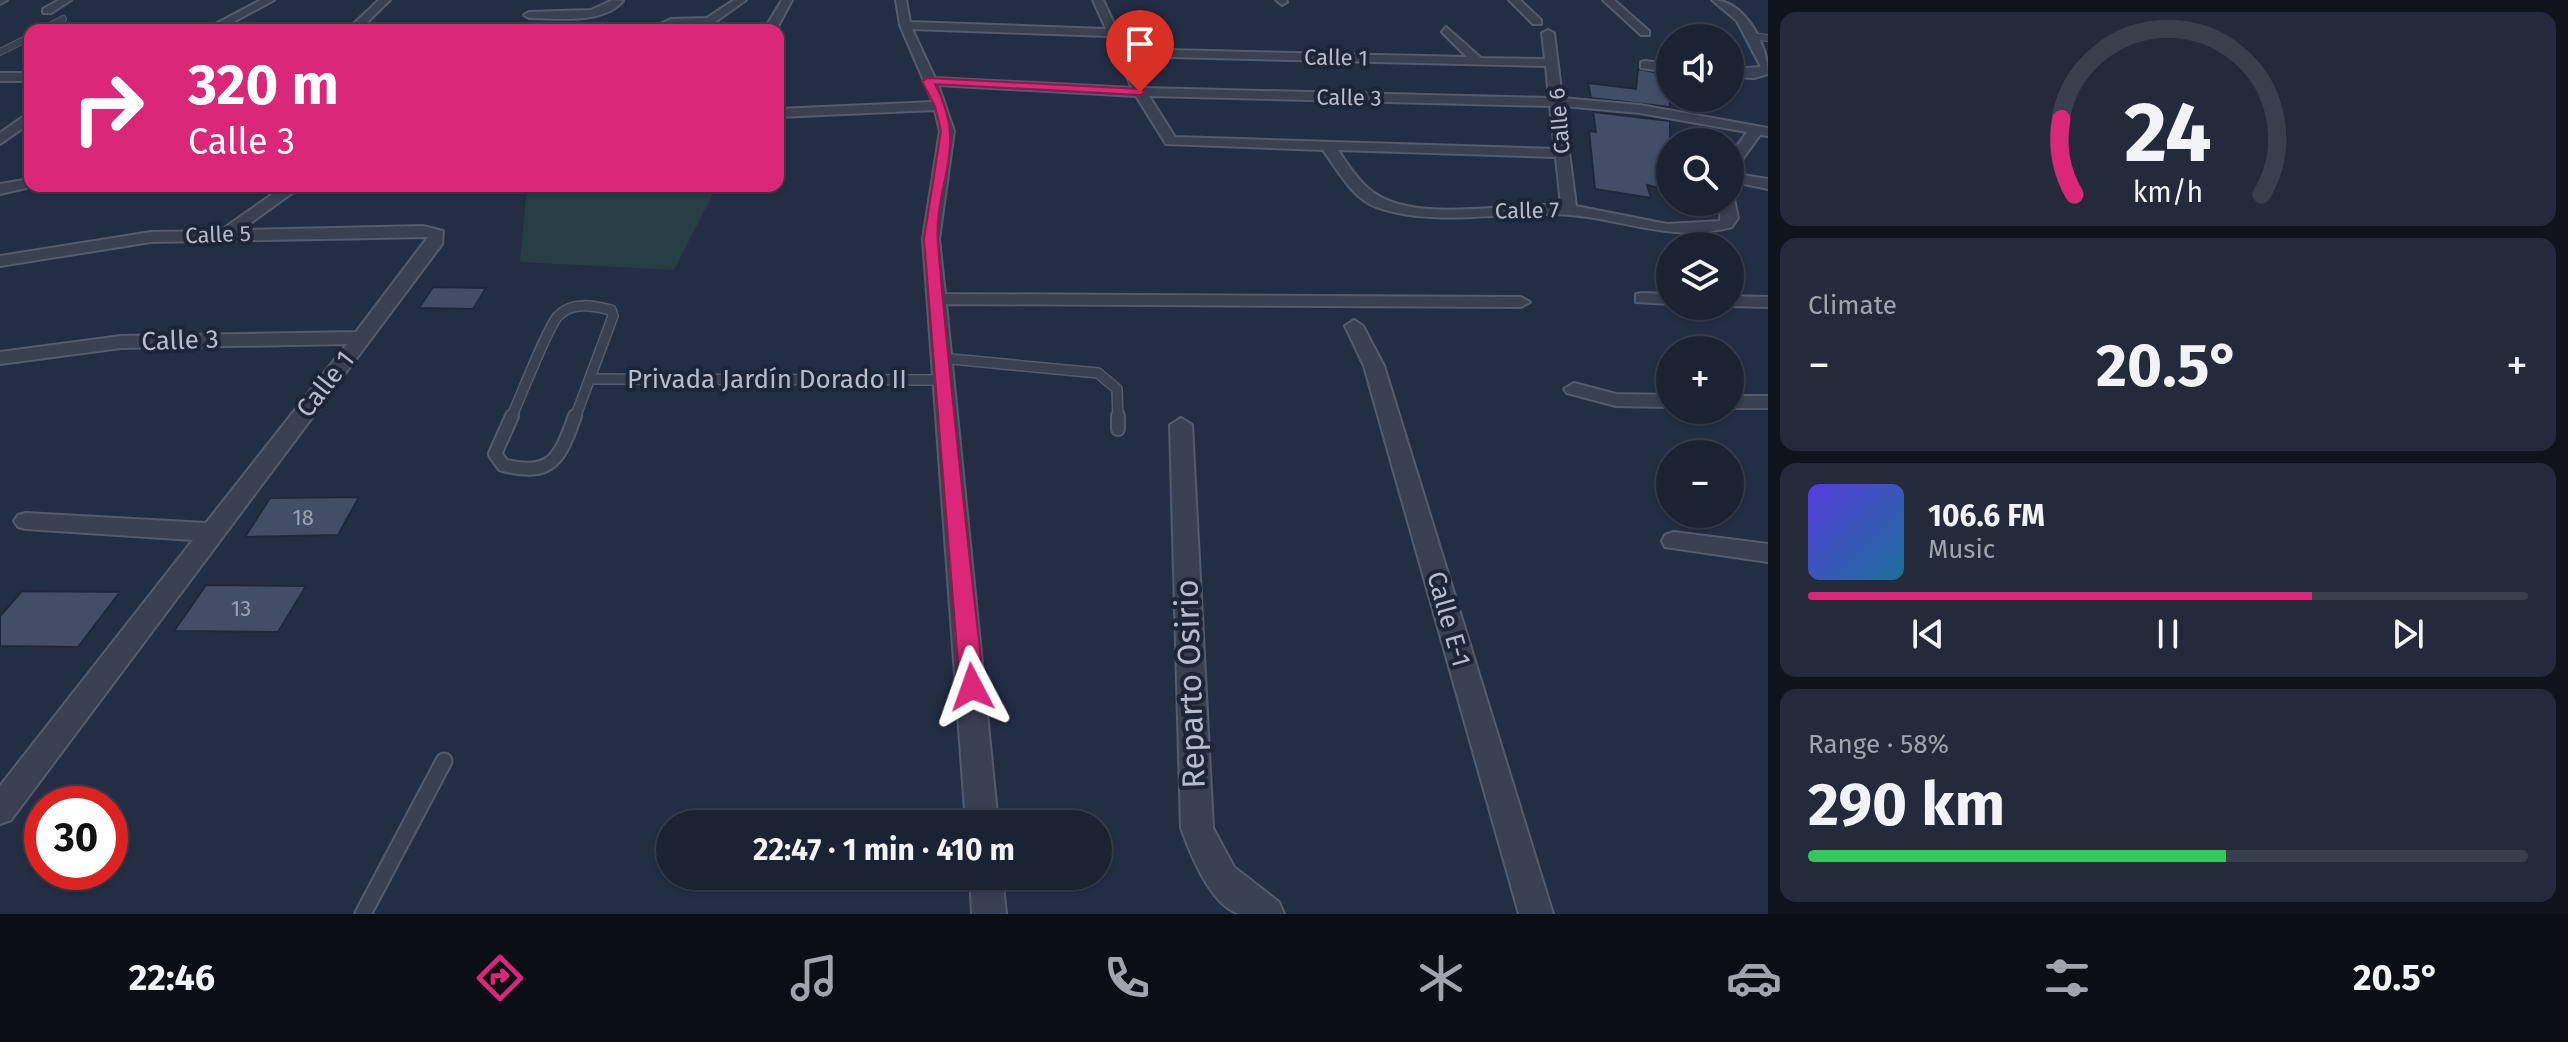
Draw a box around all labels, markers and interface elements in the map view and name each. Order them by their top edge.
pin [1106,10,1174,92]
icon: arrive [1118,22,1162,66]
map controls [1656,24,1744,528]
button: sound [1656,24,1744,112]
street label: Calle 1 [1304,43,1368,72]
text: 320 m [188,52,339,119]
icon: right [56,56,160,160]
text: 24 [2124,82,2212,182]
street label: Calle 3 [1316,83,1382,112]
street label: Calle 6 [1543,87,1576,155]
text: Calle 3 [188,120,295,164]
button: search [1656,128,1744,216]
text: km/h [2133,175,2203,210]
street label: Calle 7 [1495,196,1560,225]
street label: Calle 5 [185,220,251,249]
button: layers [1656,232,1744,320]
text: Climate [1808,290,1897,321]
street label: Calle 3 [141,324,219,357]
text: 20.5° [2096,330,2240,402]
button: + [1656,336,1744,424]
text: − [1808,339,1830,392]
text: + [2506,339,2528,392]
street label: Calle 1 [290,345,361,424]
street label: Privada Jardín Dorado II [627,364,907,395]
button: − [1656,440,1744,528]
text: 106.6 FM [1928,498,2045,534]
house number: 18 [292,504,314,531]
text: Music [1928,534,1995,565]
street label: Calle E-1 [1420,568,1477,670]
street label: Reparto Osirio [1167,579,1213,789]
house number: 13 [231,595,251,622]
icon: previous [1906,612,1950,656]
icon: pause [2146,612,2190,656]
icon: next [2386,612,2430,656]
position arrow [930,645,1014,729]
text: Range · 58% [1808,729,1949,760]
text: 290 km [1808,769,2005,841]
speed limit sign: 30 [24,786,128,890]
text: 22:47 · 1 min · 410 m [753,832,1015,868]
icon: directions [472,950,528,1006]
icon: music [786,950,842,1006]
icon: phone [1099,950,1155,1006]
icon: climate [1413,950,1469,1006]
icon: car [1726,950,1782,1006]
icon: filters [2039,950,2095,1006]
text: 22:46 [129,956,215,1000]
text: 20.5° [2353,956,2439,1000]

